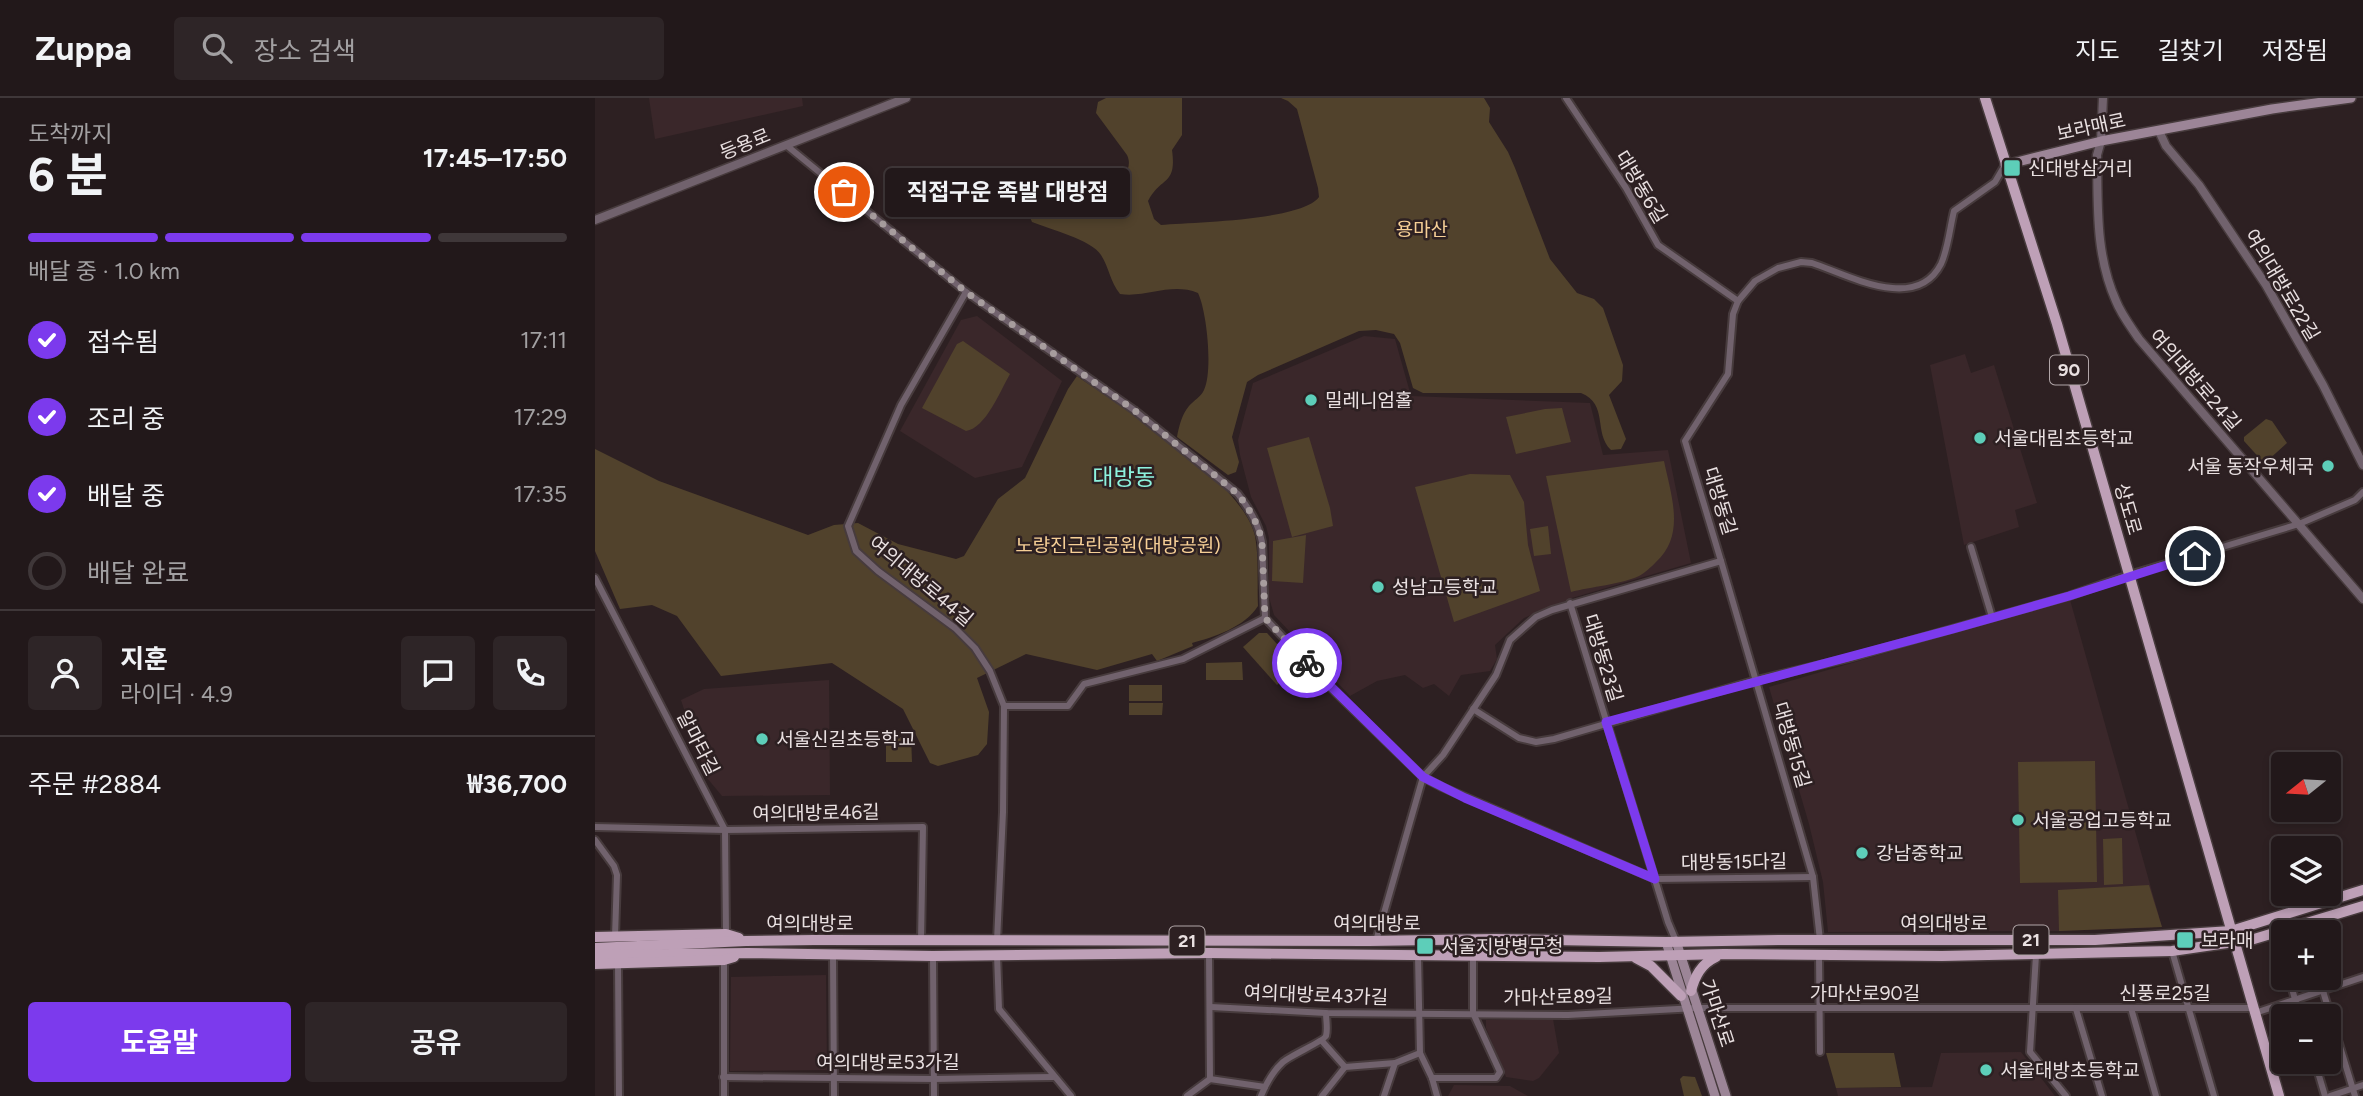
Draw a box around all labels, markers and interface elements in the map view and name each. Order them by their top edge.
search box [174,17,664,80]
text: Zuppa [35,29,132,68]
icon: search [198,29,236,67]
text: 장소 검색 [254,35,356,67]
text: 지도 [2075,36,2120,65]
text: 길찾기 [2158,36,2224,65]
text: 저장됨 [2262,36,2328,65]
street label: 보라매로 [2054,108,2128,146]
text: 도착까지 [28,120,113,148]
street label: 등용로 [716,124,774,164]
text: 17:45–17:50 [423,142,567,174]
street label: 대방동6길 [1610,146,1672,228]
text: 6 분 [28,147,108,203]
place label: 신대방삼거리 [2028,157,2133,180]
marker: 신대방삼거리 [2002,158,2022,178]
pin [814,162,874,222]
callout: 직접구운 족발 대방점 [886,168,1131,217]
icon: bag [825,173,863,211]
text: 직접구운 족발 대방점 [907,178,1108,206]
park label: 용마산 [1396,218,1448,241]
street label: 여의대방로22길 [2240,225,2324,345]
text: 배달 중 · 1.0 km [28,257,180,285]
icon: check [28,321,66,359]
street label: 여의대방로24길 [2145,324,2245,436]
text: 접수됨 [87,326,159,358]
text: 17:11 [520,326,567,354]
road number: 90 [2050,356,2088,384]
place label: 밀레니엄홀 [1325,389,1412,412]
marker: 밀레니엄홀 [1303,392,1319,408]
icon: check [28,398,66,436]
text: 조리 중 [87,403,165,435]
text: 17:29 [513,403,567,431]
place label: 서울대림초등학교 [1994,427,2134,450]
marker: 서울대림초등학교 [1972,430,1988,446]
place label: 서울 동작우체국 [2187,455,2314,478]
marker: 서울 동작우체국 [2320,458,2336,474]
district label: 대방동 [1092,463,1156,491]
street label: 대방동길 [1699,464,1741,538]
icon: check [28,475,66,513]
text: 배달 중 [87,480,165,512]
text: 17:35 [514,480,567,508]
street label: 상도로 [2110,481,2146,537]
pin [2165,526,2225,586]
street label: 여의대방로44길 [864,531,978,631]
park label: 노량진근린공원(대방공원) [1015,534,1221,557]
icon: home [2176,537,2214,575]
text: 배달 완료 [87,557,189,589]
place label: 성남고등학교 [1392,576,1497,599]
marker: 성남고등학교 [1370,579,1386,595]
street label: 대방동23길 [1579,611,1627,705]
courier [1272,628,1342,698]
button: person [28,636,102,710]
button: chat [401,636,475,710]
button: phone [493,636,567,710]
text: 지훈 [120,643,168,675]
icon: bike [1288,644,1326,682]
text: 라이더 · 4.9 [120,680,233,708]
street label: 대방동15길 [1769,699,1815,791]
street label: 알마타길 [672,707,724,779]
place label: 서울신길초등학교 [776,728,916,751]
marker: 서울신길초등학교 [754,731,770,747]
north arrow [2271,752,2341,822]
map controls [2271,752,2341,1074]
text: 주문 #2884 [28,768,161,800]
text: ₩36,700 [467,768,567,800]
street label: 여의대방로46길 [752,800,880,826]
place label: 서울공업고등학교 [2032,809,2172,832]
marker: 서울공업고등학교 [2010,812,2026,828]
button: layers [2271,836,2341,906]
place label: 강남중학교 [1876,842,1963,865]
marker: 강남중학교 [1854,845,1870,861]
street label: 대방동15다길 [1681,850,1787,874]
street label: 여의대방로 [766,912,854,935]
street label: 여의대방로 [1333,912,1421,935]
street label: 여의대방로 [1900,912,1988,935]
button: + [2271,920,2341,990]
road number: 21 [1169,926,1205,956]
road number: 21 [2013,926,2049,954]
place label: 보라매 [2201,929,2253,952]
marker: 보라매 [2175,930,2195,950]
place label: 서울지방병무청 [1441,935,1563,958]
marker: 서울지방병무청 [1415,936,1435,956]
street label: 가마산로 [1695,976,1739,1050]
street label: 여의대방로43가길 [1243,981,1389,1009]
street label: 가마산로90길 [1810,982,1920,1005]
street label: 신풍로25길 [2119,982,2211,1005]
street label: 가마산로89길 [1503,985,1613,1009]
button: 도움말 [28,1002,291,1082]
button: 공유 [305,1002,567,1082]
button: − [2271,1004,2341,1074]
street label: 여의대방로53가길 [816,1051,960,1074]
place label: 서울대방초등학교 [2000,1059,2140,1082]
marker: 서울대방초등학교 [1978,1062,1994,1078]

